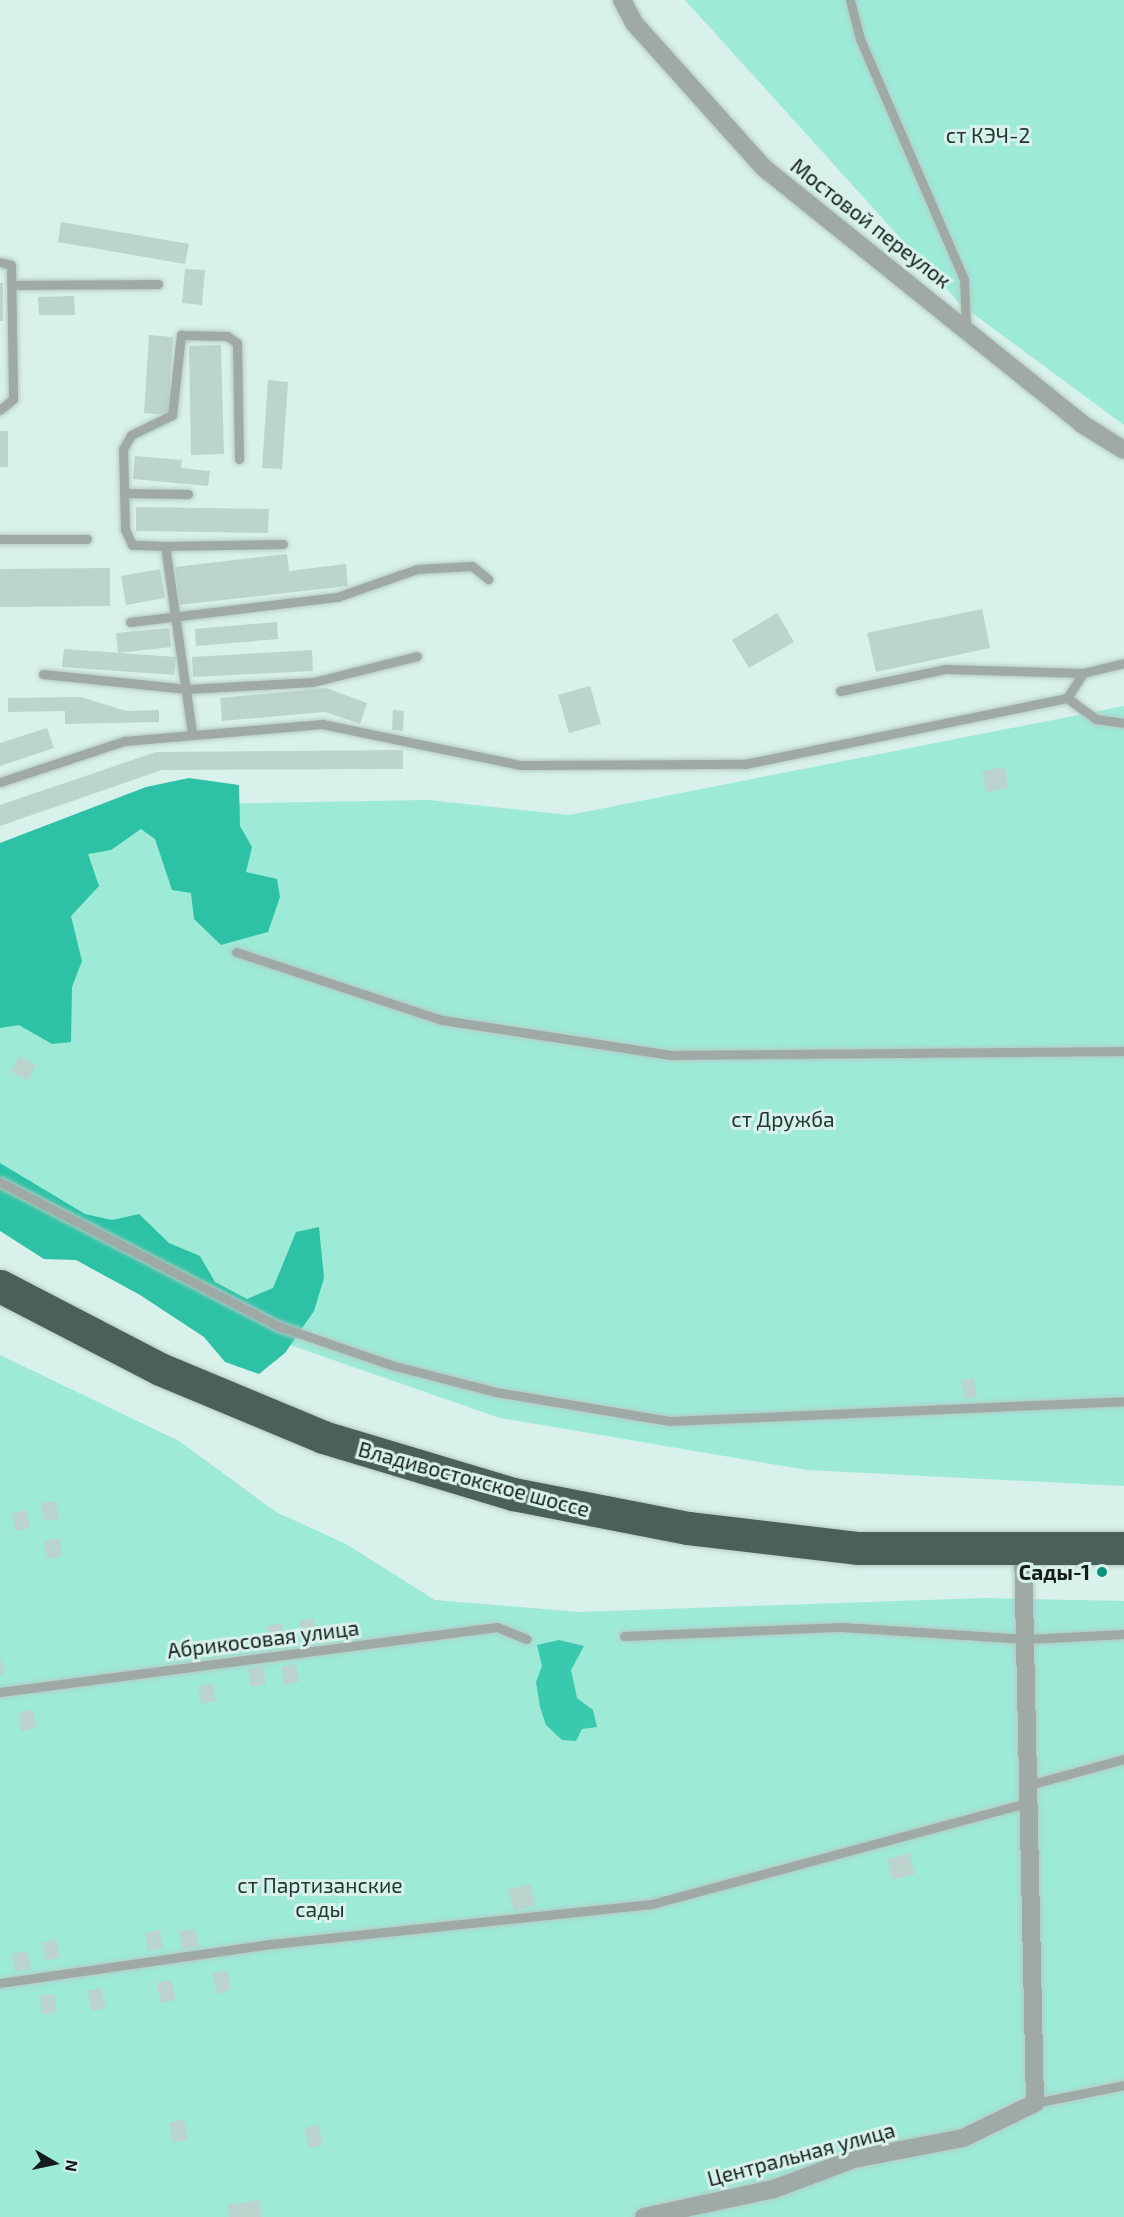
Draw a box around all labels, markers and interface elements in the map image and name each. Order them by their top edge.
park label: ст КЭЧ-2 [946,122,1030,148]
street label: Мостовой переулок [786,153,956,293]
park label: ст Дружба [731,1106,835,1132]
street label: Владивостокское шоссе [356,1436,592,1522]
place label: Сады-1 [1019,1559,1090,1585]
marker: Сады-1 [1095,1565,1109,1579]
street label: Абрикосовая улица [166,1615,360,1663]
park label: ст Партизанские сады [237,1872,403,1922]
street label: Центральная улица [704,2117,898,2191]
north arrow [24,2133,84,2193]
text: N [62,2159,83,2173]

